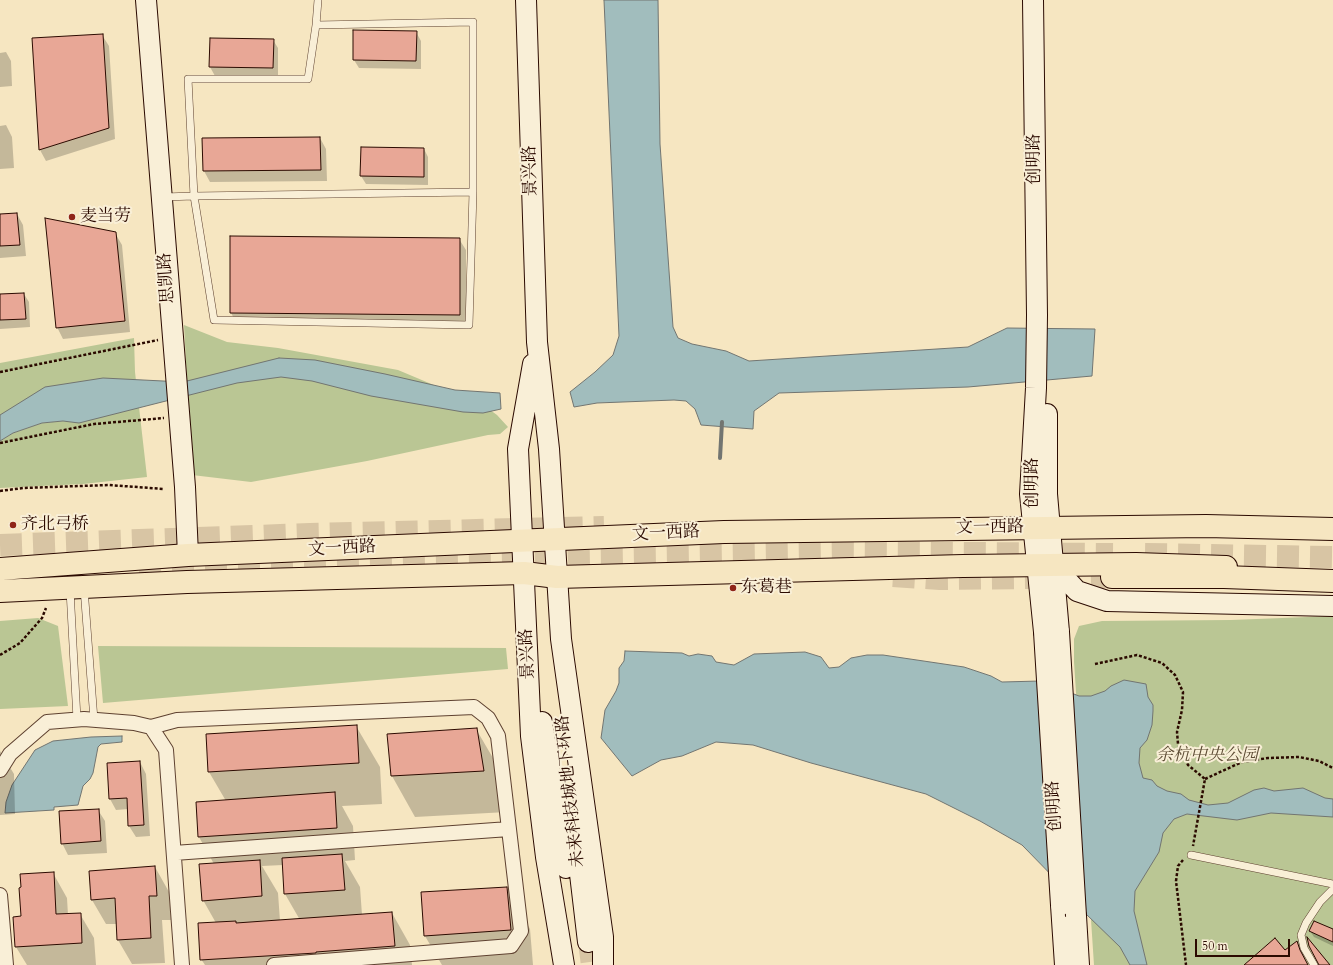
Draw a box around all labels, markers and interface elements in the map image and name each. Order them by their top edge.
street label: 创明路 [1024,133,1046,185]
street label: 景兴路 [520,145,542,197]
place label: 麦当劳 [80,207,131,227]
marker: 麦当劳 [67,212,77,222]
street label: 思凯路 [155,252,179,304]
street label: 创明路 [1023,458,1043,508]
place label: 齐北弓桥 [21,515,89,535]
street label: 文一西路 [956,517,1024,539]
marker: 齐北弓桥 [8,520,18,530]
street label: 文一西路 [632,522,700,546]
street label: 文一西路 [308,537,376,561]
place label: 东葛巷 [741,578,792,598]
marker: 东葛巷 [728,583,738,593]
street label: 景兴路 [516,628,540,680]
street label: 未来科技城地下环路 [553,714,589,868]
park label: 余杭中央公园 [1156,746,1258,766]
street label: 创明路 [1043,780,1067,832]
scale bar [1197,931,1292,957]
text: 50 m [1202,938,1228,954]

